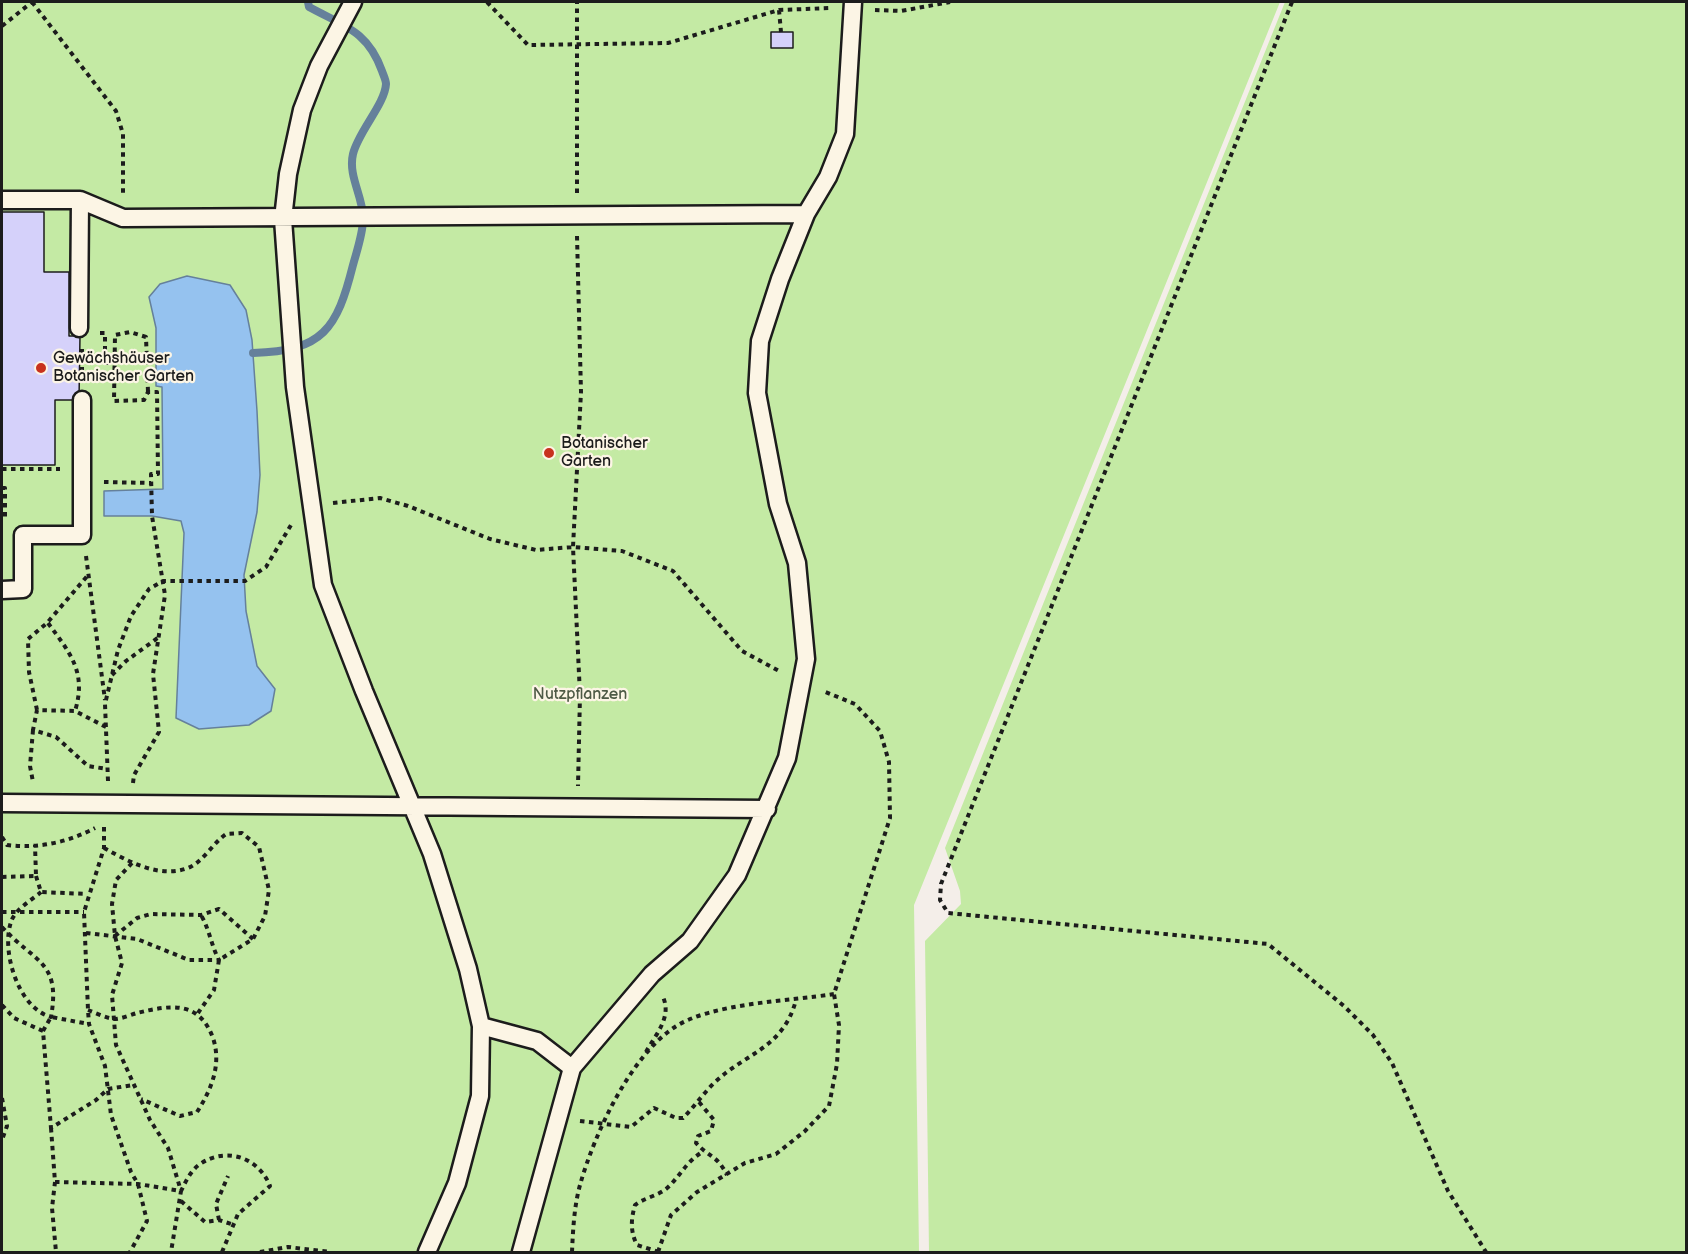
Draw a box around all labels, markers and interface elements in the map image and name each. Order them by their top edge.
place label: Gewächshäuser Botanischer Garten [53,349,194,387]
marker: Gewächshäuser Botanischer Garten [34,361,48,375]
place label: Botanischer Garten [561,434,648,472]
marker: Botanischer Garten [542,446,556,460]
park label: Nutzpflanzen [533,685,627,705]

